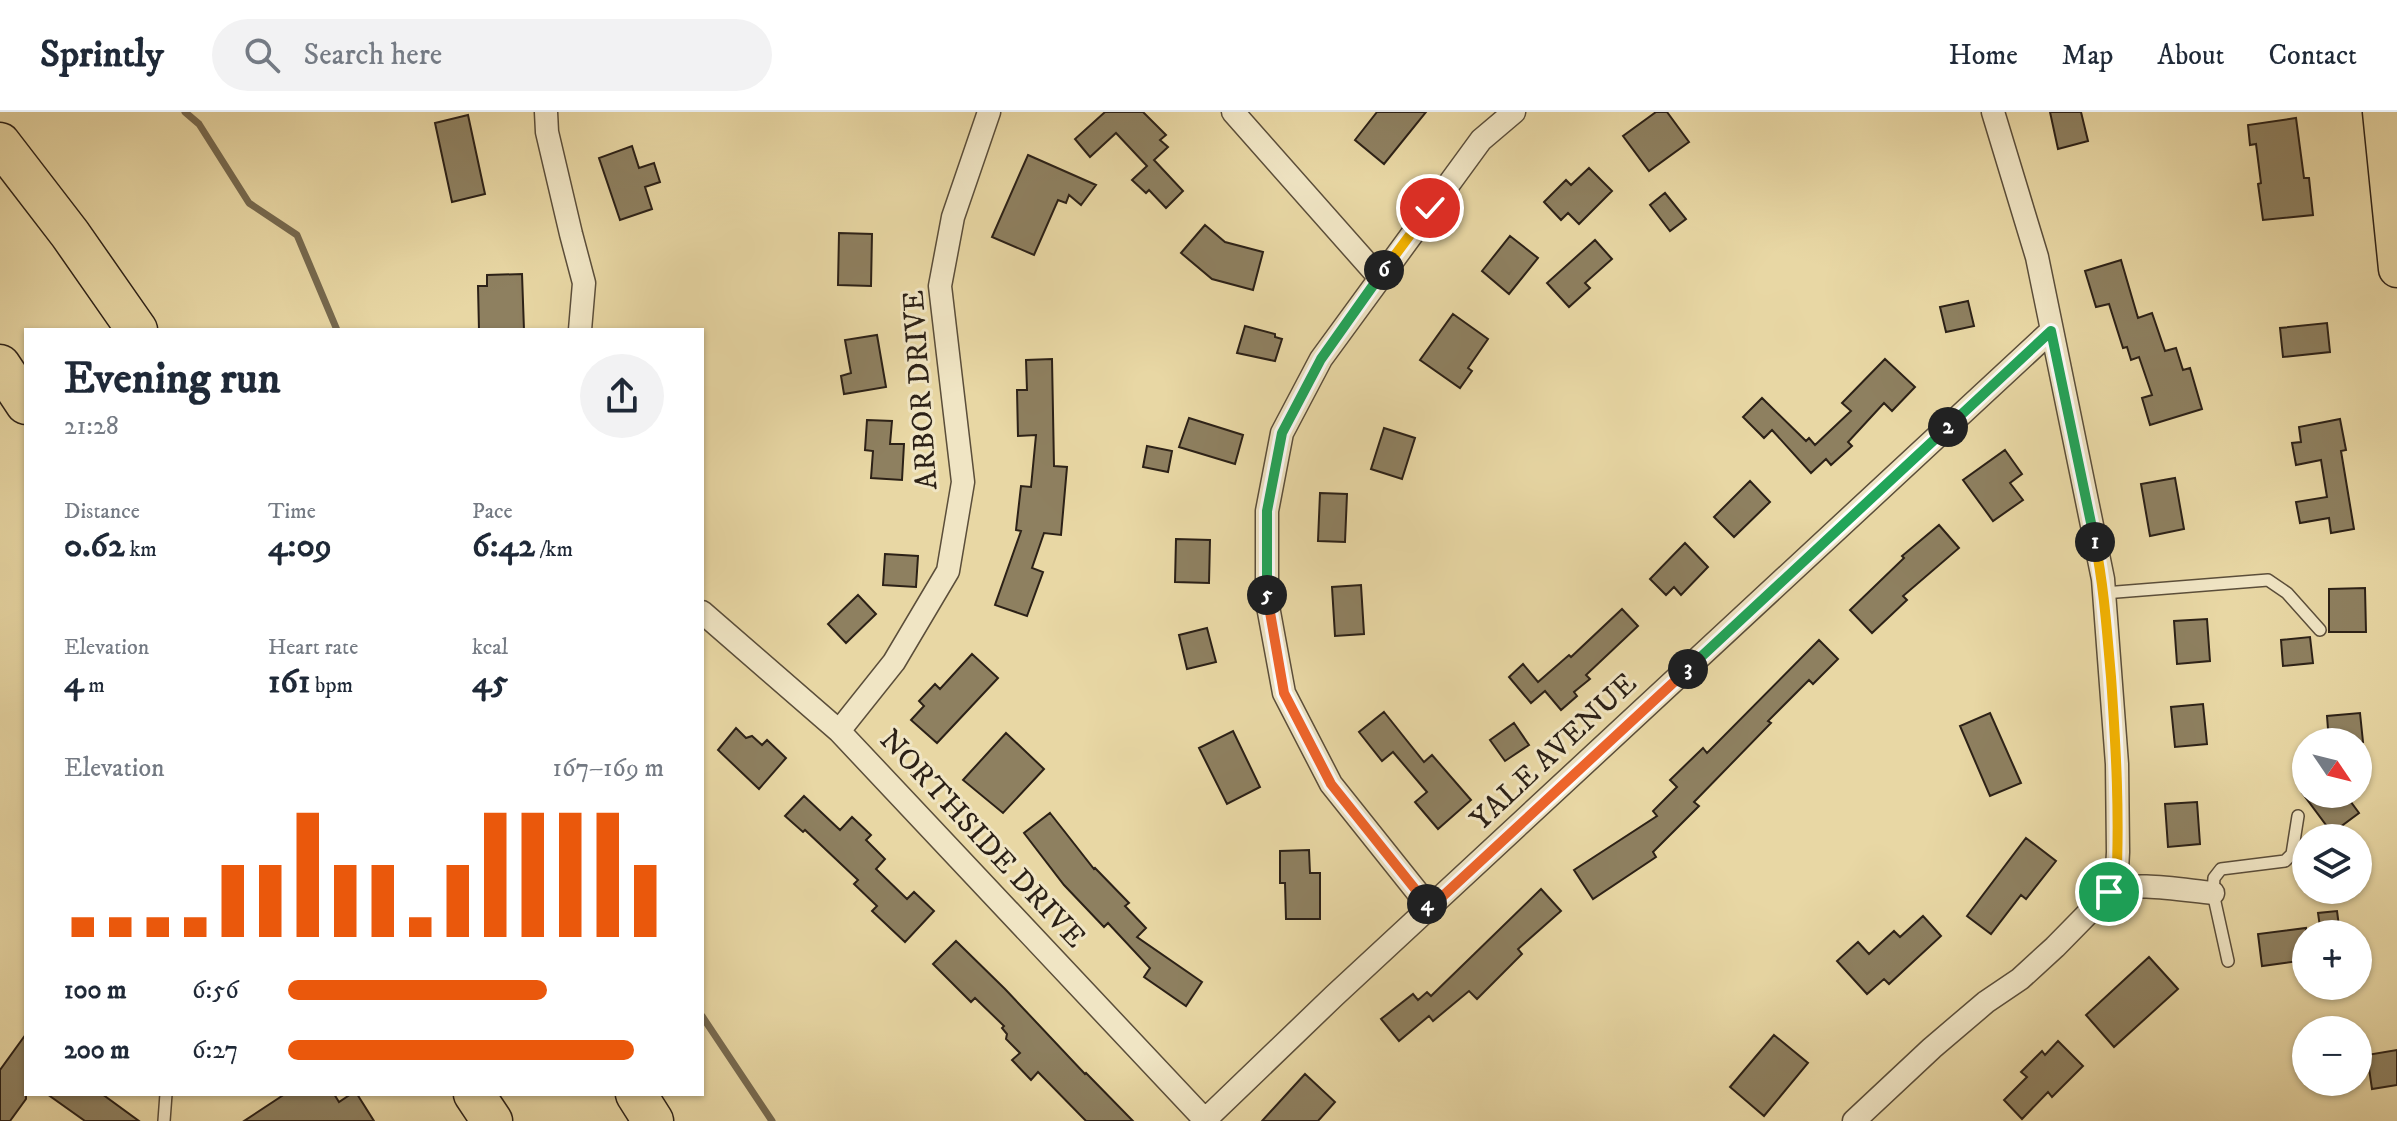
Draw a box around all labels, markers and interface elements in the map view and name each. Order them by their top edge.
search box [212,19,772,91]
text: Sprintly [40,31,164,79]
icon: search [240,33,284,77]
text: Search here [304,37,442,74]
text: Home [1949,38,2018,73]
text: Map [2062,38,2113,73]
text: About [2157,38,2224,73]
text: Contact [2268,38,2357,73]
pin [1396,174,1464,242]
icon: check [1408,186,1452,230]
pin: 6 [1364,250,1404,290]
text: 6 [1378,256,1390,283]
street label: ARBOR DRIVE [896,289,946,491]
text: Evening run [64,352,281,407]
button: share [580,354,664,438]
pin: 2 [1928,407,1968,447]
text: 21:28 [64,410,119,443]
text: 2 [1943,413,1953,440]
text: Distance [64,498,140,525]
text: Time [268,498,316,525]
text: Pace [472,498,513,525]
pin: 1 [2075,522,2115,562]
text: 0.62 [64,525,125,567]
text: 4:09 [268,525,332,567]
text: 6:42 [472,525,535,567]
text: 1 [2091,528,2099,555]
text: km [125,536,157,563]
text: /km [535,536,573,563]
pin: 5 [1247,575,1287,615]
text: 5 [1262,581,1272,608]
text: Elevation [64,634,149,661]
text: Heart rate [268,634,358,661]
text: kcal [472,634,508,661]
pin: 3 [1668,649,1708,689]
text: 3 [1684,655,1692,682]
text: 4 [64,661,84,703]
text: 161 [268,661,310,703]
text: 45 [472,661,508,703]
street label: YALE AVENUE [1463,665,1645,839]
text: m [84,672,105,699]
text: bpm [310,672,353,699]
street label: NORTHSIDE DRIVE [871,722,1093,956]
north arrow [2292,728,2372,808]
map controls [2292,728,2372,1096]
text: Elevation [64,752,165,785]
text: 167–169 m [553,752,664,785]
button: layers [2292,824,2372,904]
pin [2075,858,2143,926]
icon: arrive [2087,870,2131,914]
pin: 4 [1407,884,1447,924]
text: 4 [1421,890,1433,917]
button: + [2292,920,2372,1000]
text: 100 m [64,974,127,1007]
text: 6:56 [192,974,239,1007]
button: − [2292,1016,2372,1096]
text: 200 m [64,1034,130,1067]
text: 6:27 [192,1034,238,1067]

